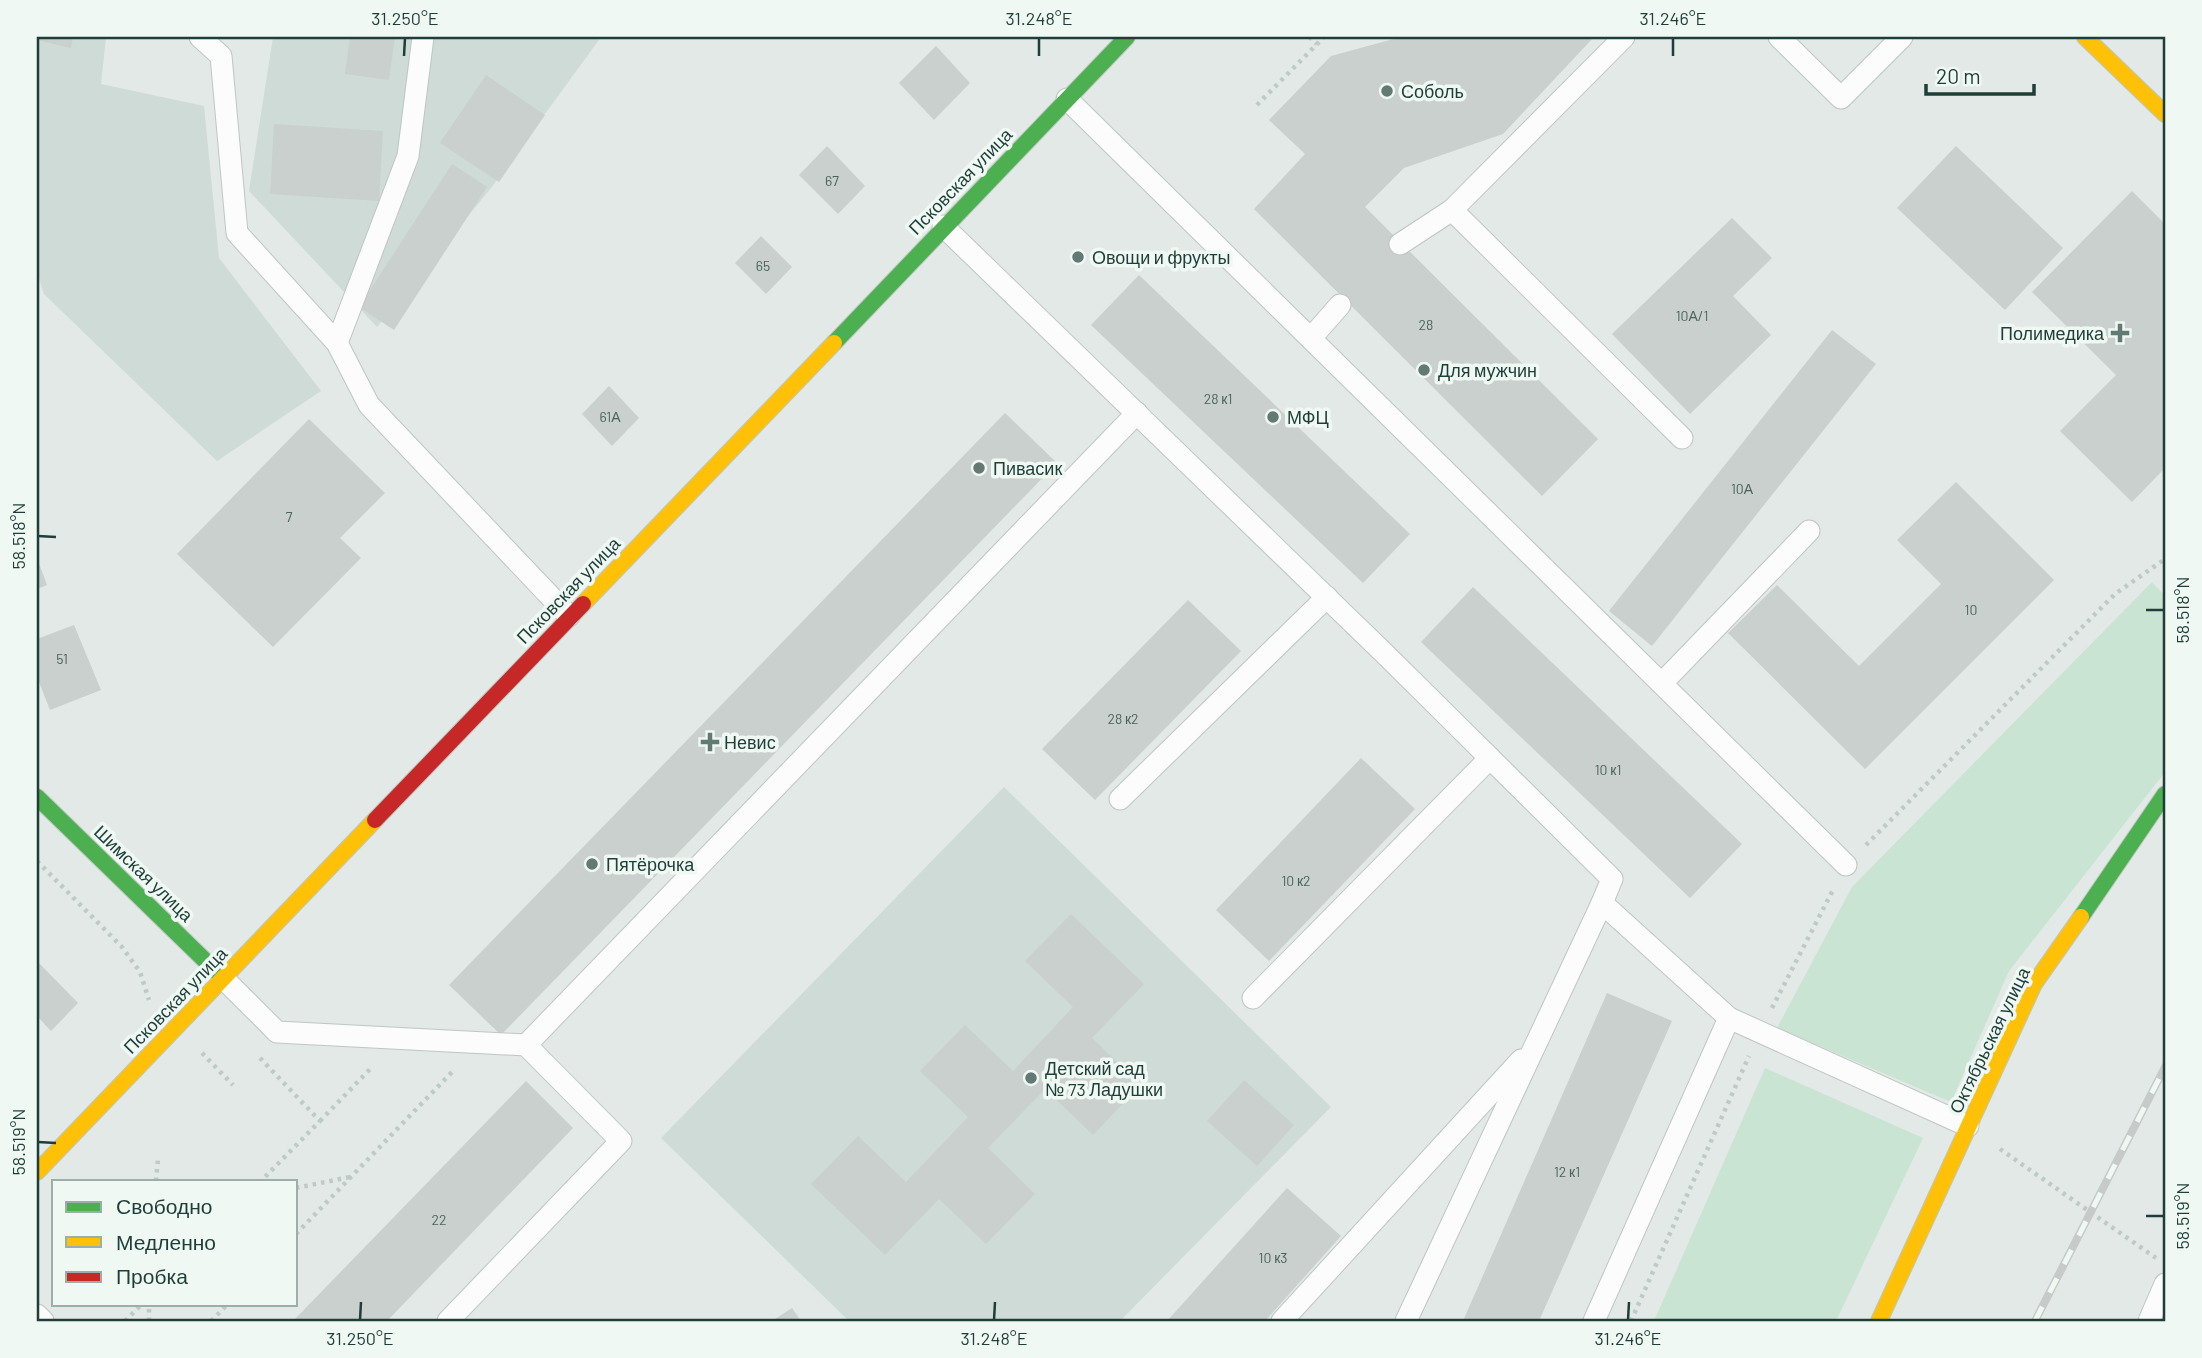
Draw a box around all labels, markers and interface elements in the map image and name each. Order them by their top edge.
text: 31.250°E [371,7,439,29]
text: 31.248°E [1005,7,1073,29]
text: 31.246°E [1639,7,1707,29]
scale bar [1926,52,2034,96]
text: 20 m [1936,63,1981,88]
place label: Соболь [1401,80,1464,102]
marker: Соболь [1379,83,1395,99]
street label: Псковская улица [904,122,1017,239]
house number: 67 [825,172,839,189]
place label: Овощи и фрукты [1092,246,1230,268]
marker: Овощи и фрукты [1070,249,1086,265]
house number: 65 [756,257,770,274]
house number: 10А/1 [1676,307,1708,324]
house number: 28 [1419,316,1433,333]
place label: Полимедика [2000,322,2105,344]
marker: Полимедика [2110,323,2130,343]
place label: Для мужчин [1438,359,1537,381]
marker: Для мужчин [1416,362,1432,378]
house number: 28 к1 [1204,390,1232,407]
place label: МФЦ [1287,406,1329,428]
house number: 61А [599,408,621,425]
marker: МФЦ [1265,409,1281,425]
place label: Пивасик [993,457,1062,479]
marker: Пивасик [971,460,987,476]
house number: 10А [1731,480,1754,497]
text: 58.518°N [7,502,29,570]
house number: 7 [286,508,293,525]
street label: Псковская улица [512,531,625,648]
text: 58.518°N [2171,576,2193,644]
house number: 10 [1965,601,1977,618]
house number: 51 [56,650,68,667]
house number: 28 к2 [1107,710,1139,727]
place label: Невис [724,731,776,753]
marker: Невис [702,734,718,750]
house number: 10 к1 [1595,761,1621,778]
street label: Шимская улица [90,820,199,926]
place label: Пятёрочка [606,853,695,875]
marker: Пятёрочка [584,856,600,872]
house number: 10 к2 [1281,872,1311,889]
street label: Псковская улица [119,941,232,1058]
street label: Октябрьская улица [1944,962,2034,1117]
place label: Детский сад № 73 Ладушки [1045,1057,1163,1100]
marker: Детский сад № 73 Ладушки [1023,1070,1039,1086]
text: 58.519°N [7,1108,29,1176]
house number: 12 к1 [1554,1163,1580,1180]
legend [52,1180,298,1306]
text: 58.519°N [2171,1182,2193,1250]
text: Свободно [116,1193,213,1218]
house number: 22 [431,1211,447,1228]
text: Медленно [116,1229,216,1254]
house number: 10 к3 [1259,1249,1287,1266]
text: Пробка [116,1263,188,1288]
text: 31.250°E [326,1327,394,1349]
text: 31.248°E [960,1327,1028,1349]
text: 31.246°E [1594,1327,1662,1349]

